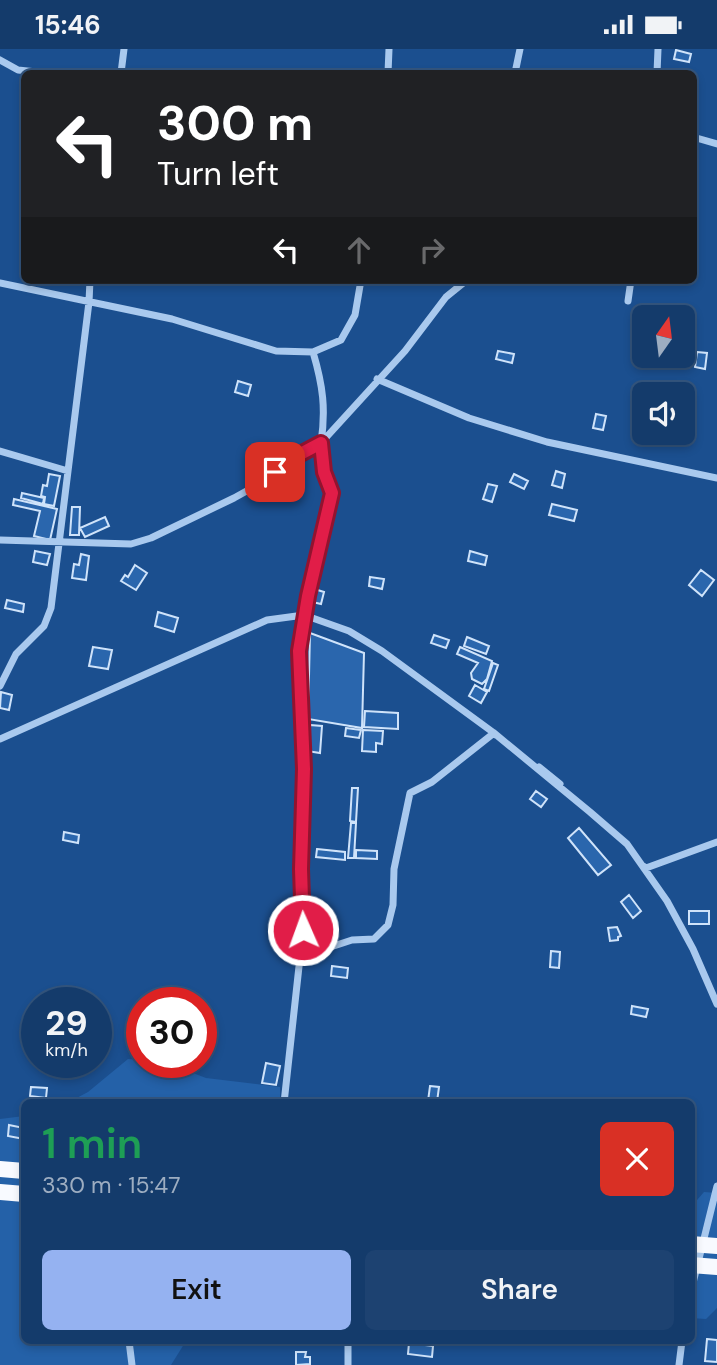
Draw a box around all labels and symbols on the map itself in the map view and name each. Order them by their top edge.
north arrow [632,305,695,367]
pin [245,442,305,502]
position arrow [266,893,340,967]
speed limit sign: 30 [126,987,217,1078]

